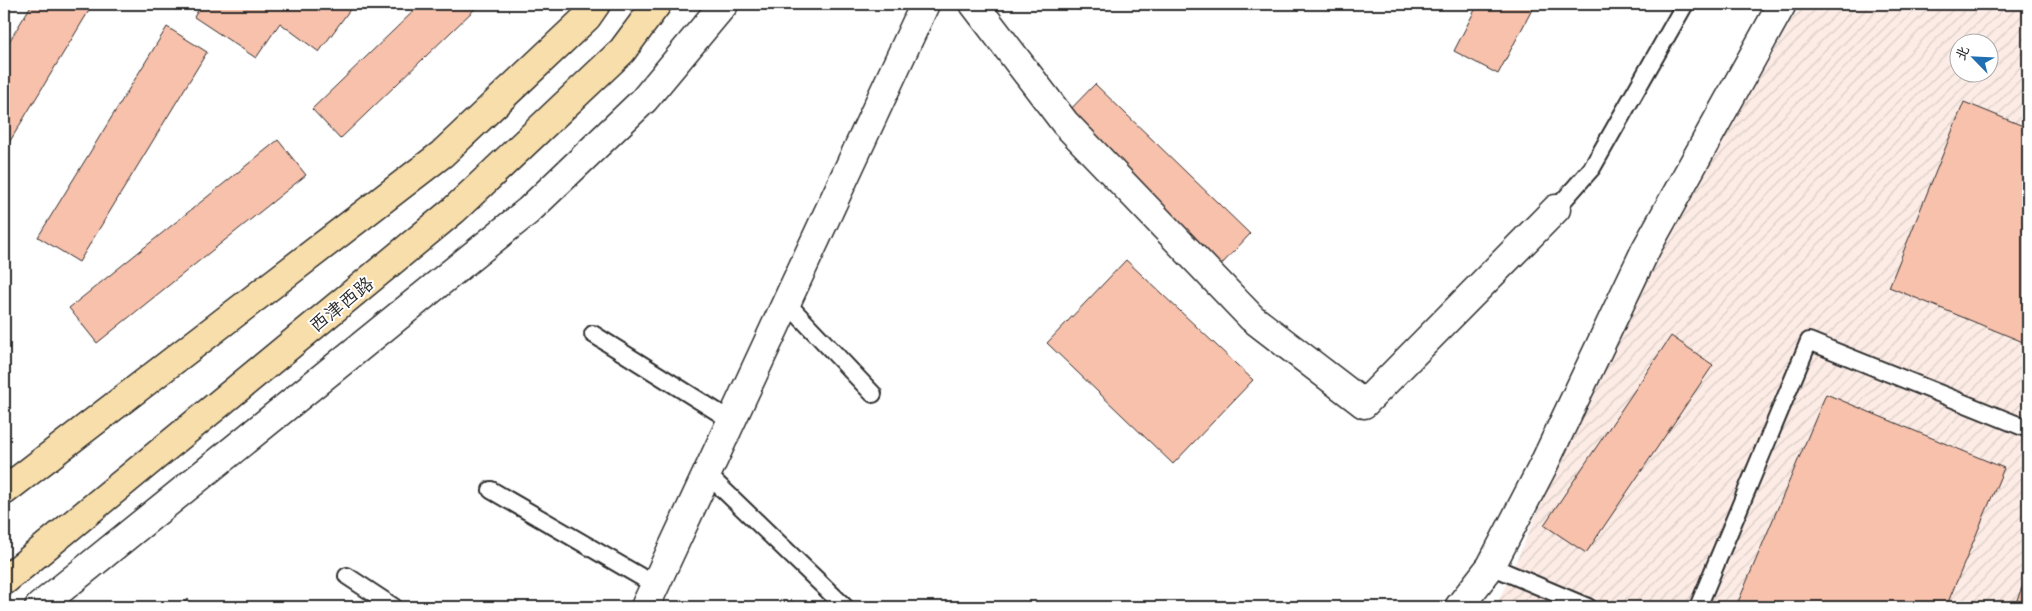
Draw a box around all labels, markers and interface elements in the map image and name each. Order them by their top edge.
north arrow [1950,32,2000,82]
text: 北 [1952,43,1974,63]
street label: 西津西路 [305,272,379,339]

